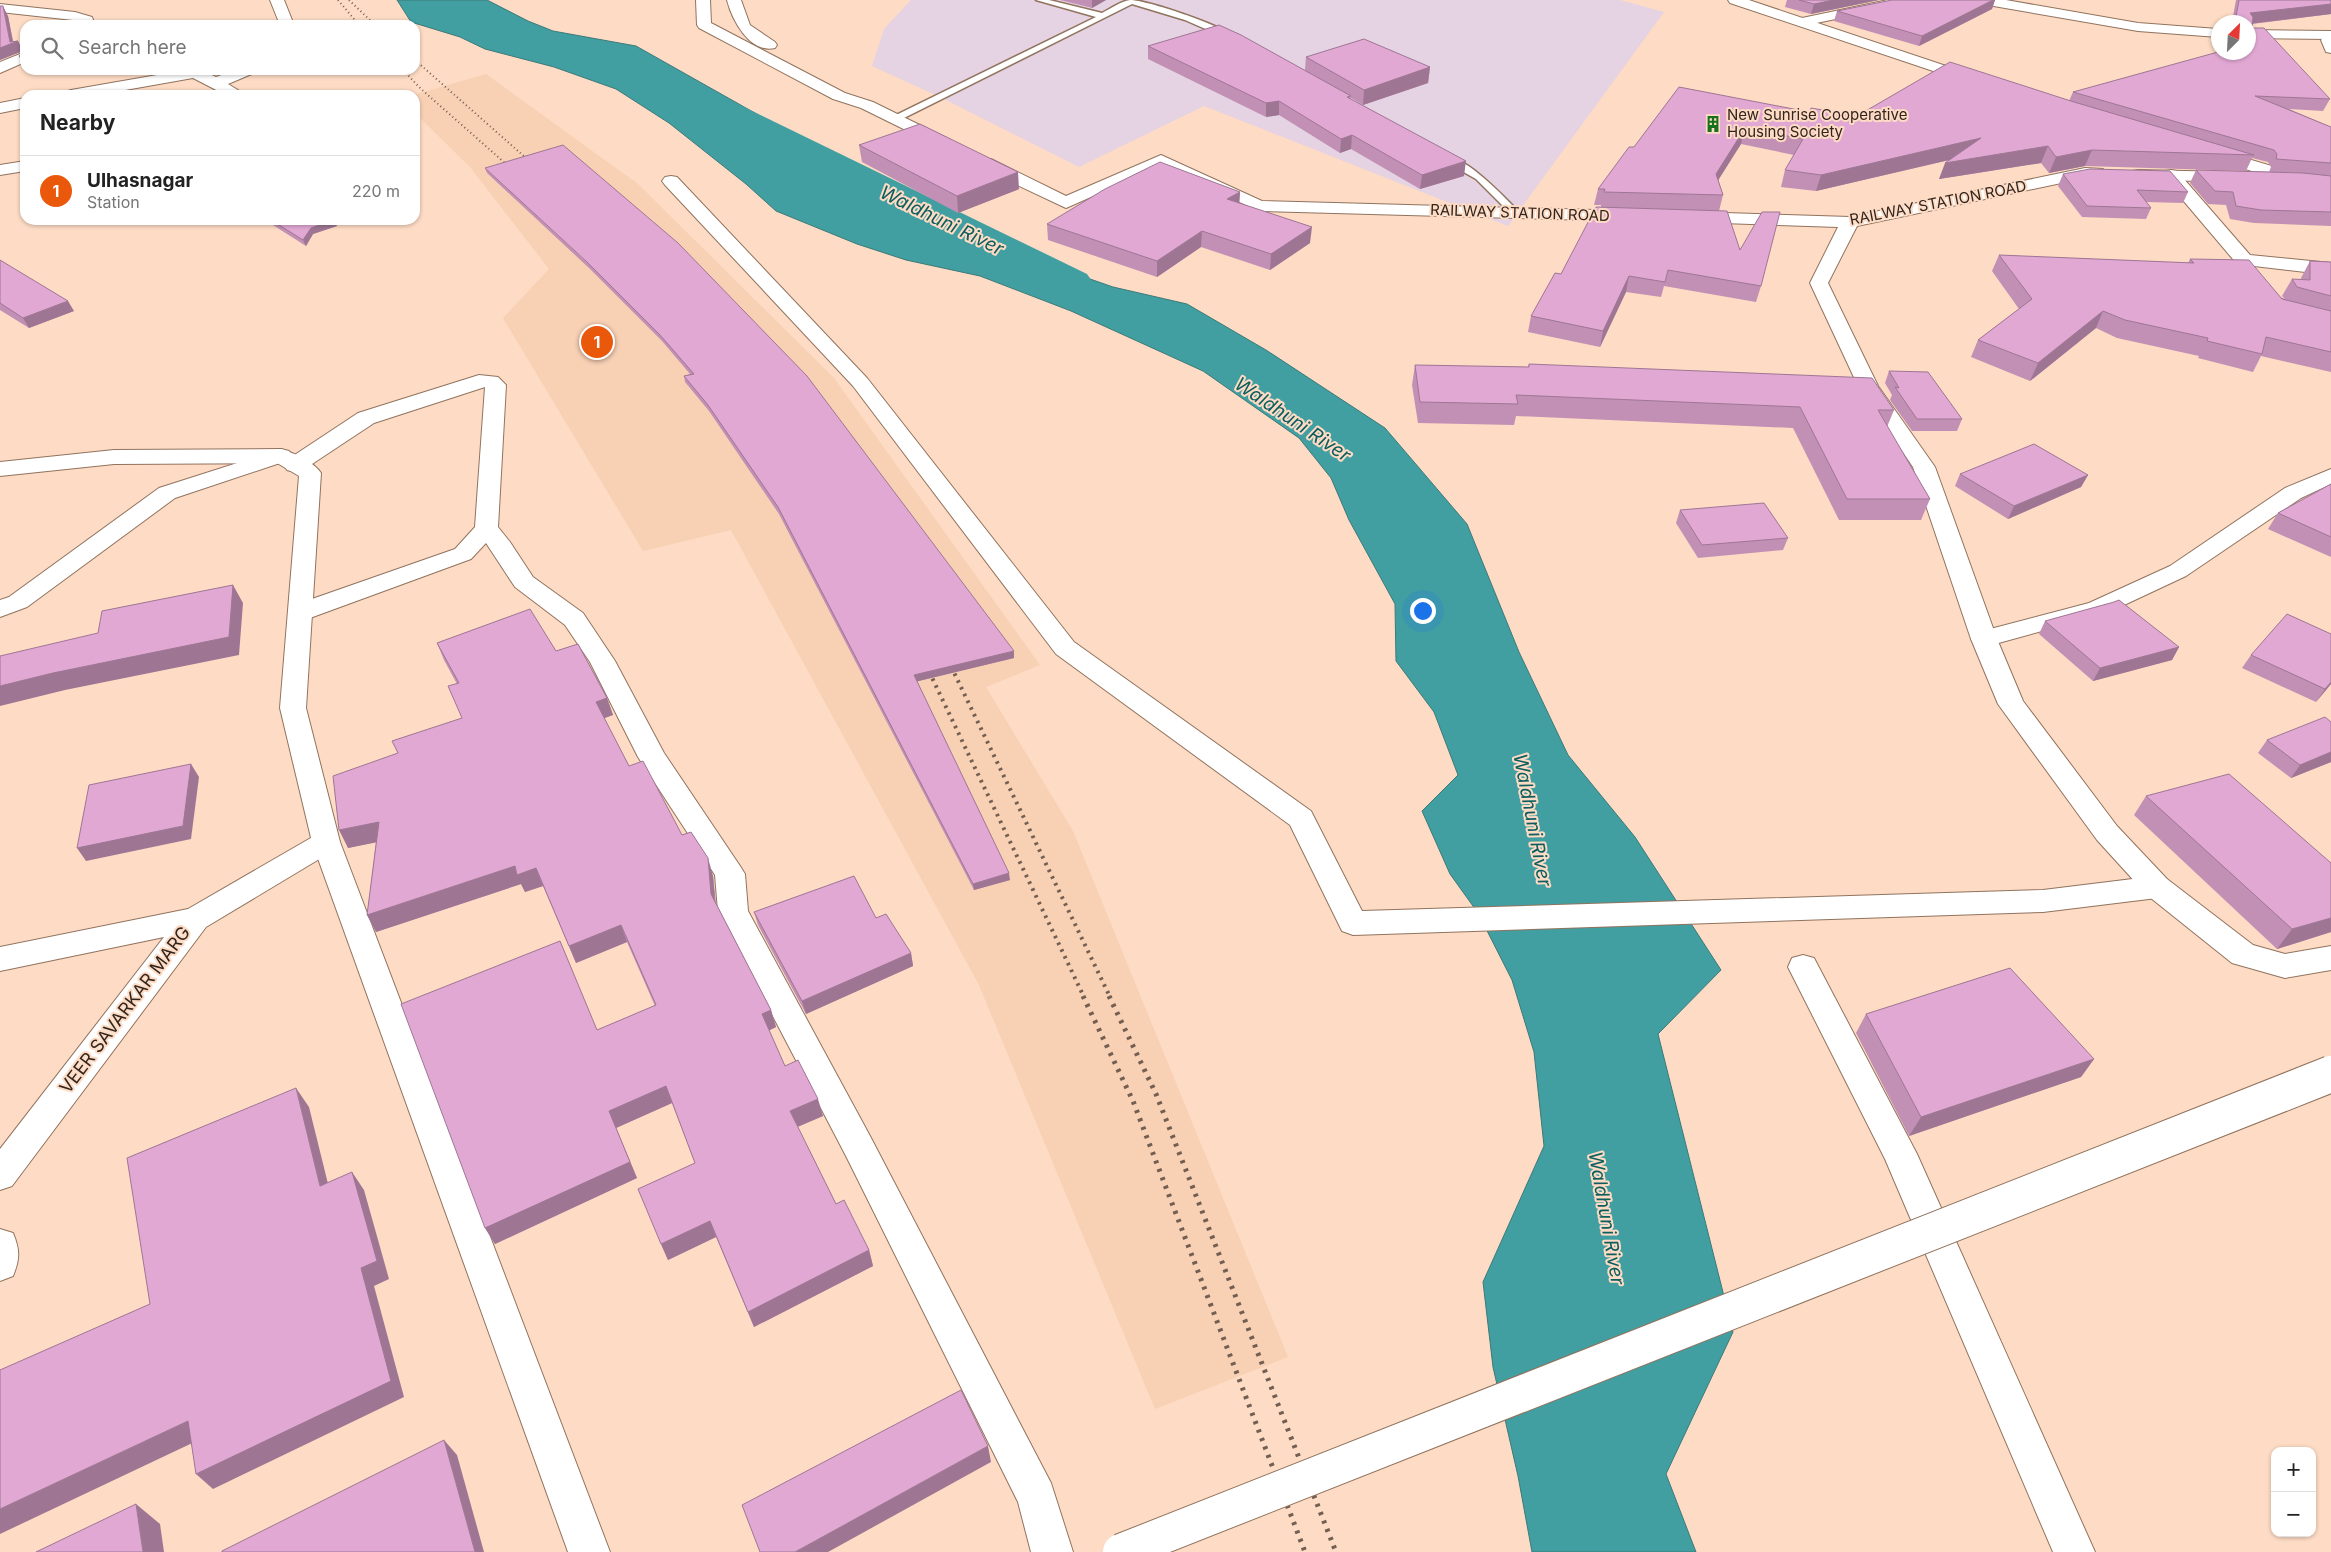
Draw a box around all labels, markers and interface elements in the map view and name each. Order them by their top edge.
north arrow [2211,15,2256,60]
search box [20,20,420,75]
icon: search [38,34,66,62]
text: Search here [78,36,187,59]
place label: New Sunrise Cooperative Housing Society [1727,105,1907,141]
text: Nearby [40,110,115,135]
building icon: New Sunrise Cooperative Housing Society [1703,114,1723,134]
text: Ulhasnagar [87,169,193,192]
street label: RAILWAY STATION ROAD [1848,176,2028,229]
text: 1 [53,181,59,201]
text: 220 m [352,181,400,201]
water label: Waldhuni River [876,181,1008,261]
text: Station [87,192,140,212]
street label: RAILWAY STATION ROAD [1430,200,1610,225]
pin: 1 [581,323,613,361]
water label: Waldhuni River [1231,372,1356,467]
your location [1410,598,1436,624]
water label: Waldhuni River [1508,752,1557,889]
street label: VEER SAVARKAR MARG [55,922,194,1097]
water label: Waldhuni River [1583,1150,1630,1287]
map controls [2271,1447,2316,1537]
button: + [2271,1447,2316,1492]
button: − [2271,1492,2316,1537]

